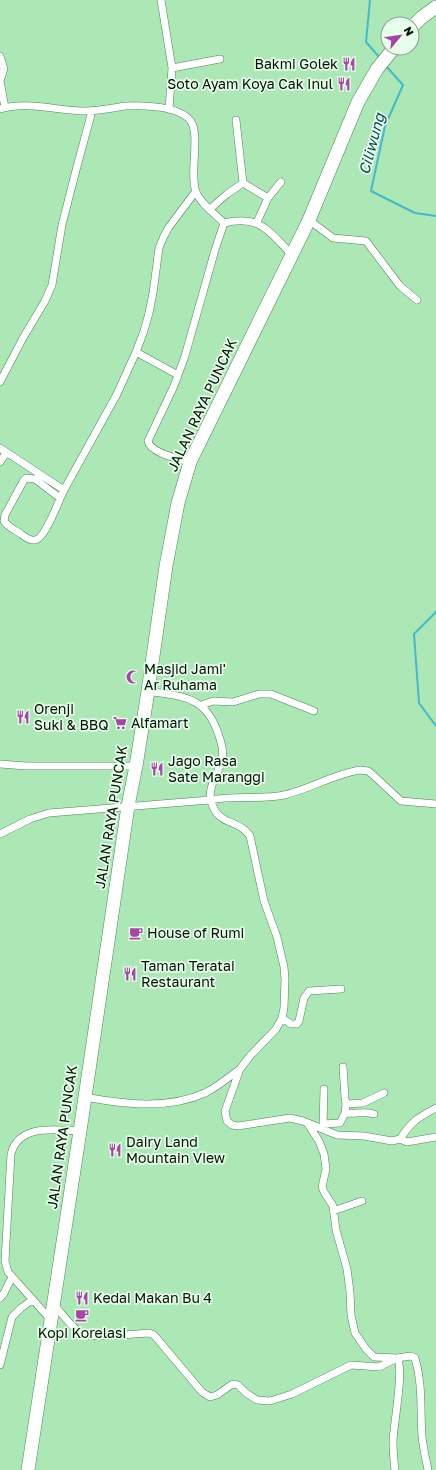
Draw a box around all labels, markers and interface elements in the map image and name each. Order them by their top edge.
north arrow [380,16,420,56]
text: N [401,24,417,38]
place label: Bakmi Golek [255,55,338,72]
restaurant icon: Bakmi Golek [341,56,357,72]
place label: Soto Ayam Koya Cak Inul [167,75,333,92]
restaurant icon: Soto Ayam Koya Cak Inul [336,76,352,92]
water label: Ciliwung [354,109,389,177]
street label: JALAN RAYA PUNCAK [163,335,240,474]
place label: Masjid Jami' Ar Ruhama [144,660,226,693]
mosque icon: Masjid Jami' Ar Ruhama [125,669,141,685]
place label: Orenji Suki & BBQ [34,700,109,733]
restaurant icon: Orenji Suki & BBQ [15,709,31,725]
place label: Alfamart [131,714,189,731]
supermarket icon: Alfamart [112,715,128,731]
street label: JALAN RAYA PUNCAK [91,744,130,890]
place label: Jago Rasa Sate Maranggi [168,752,265,785]
restaurant icon: Jago Rasa Sate Maranggi [149,761,165,777]
place label: House of Rumi [147,924,244,941]
cafe icon: House of Rumi [128,925,144,941]
place label: Taman Teratai Restaurant [141,957,235,990]
restaurant icon: Taman Teratai Restaurant [122,966,138,982]
street label: JALAN RAYA PUNCAK [43,1064,80,1210]
place label: Dairy Land Mountain View [126,1133,225,1166]
restaurant icon: Dairy Land Mountain View [107,1142,123,1158]
place label: Kedai Makan Bu 4 [93,1289,212,1306]
restaurant icon: Kedai Makan Bu 4 [74,1290,90,1306]
cafe icon: Kopi Korelasi [74,1307,90,1323]
place label: Kopi Korelasi [38,1324,126,1341]

